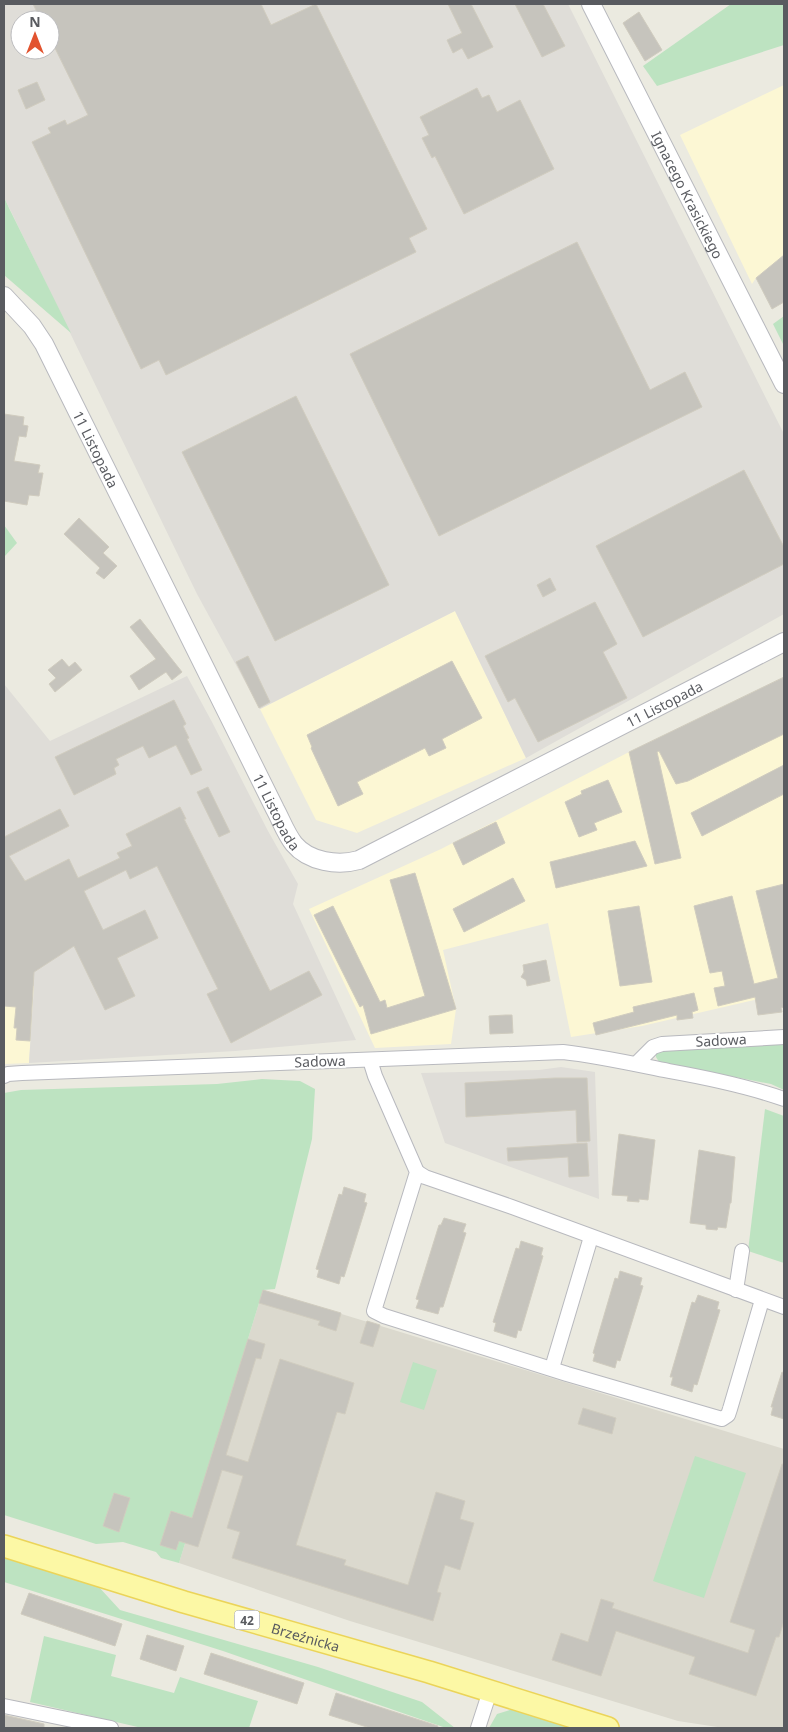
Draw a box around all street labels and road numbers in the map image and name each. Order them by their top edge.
street label: Ignacego Krasickiego [648,128,728,262]
street label: 11 Listopada [69,407,123,491]
street label: 11 Listopada [622,676,706,731]
street label: 11 Listopada [249,770,305,854]
street label: Sadowa [695,1029,747,1051]
street label: Sadowa [294,1051,346,1071]
road number: 42 [234,1610,260,1630]
street label: Brzeźnicka [269,1618,342,1656]

